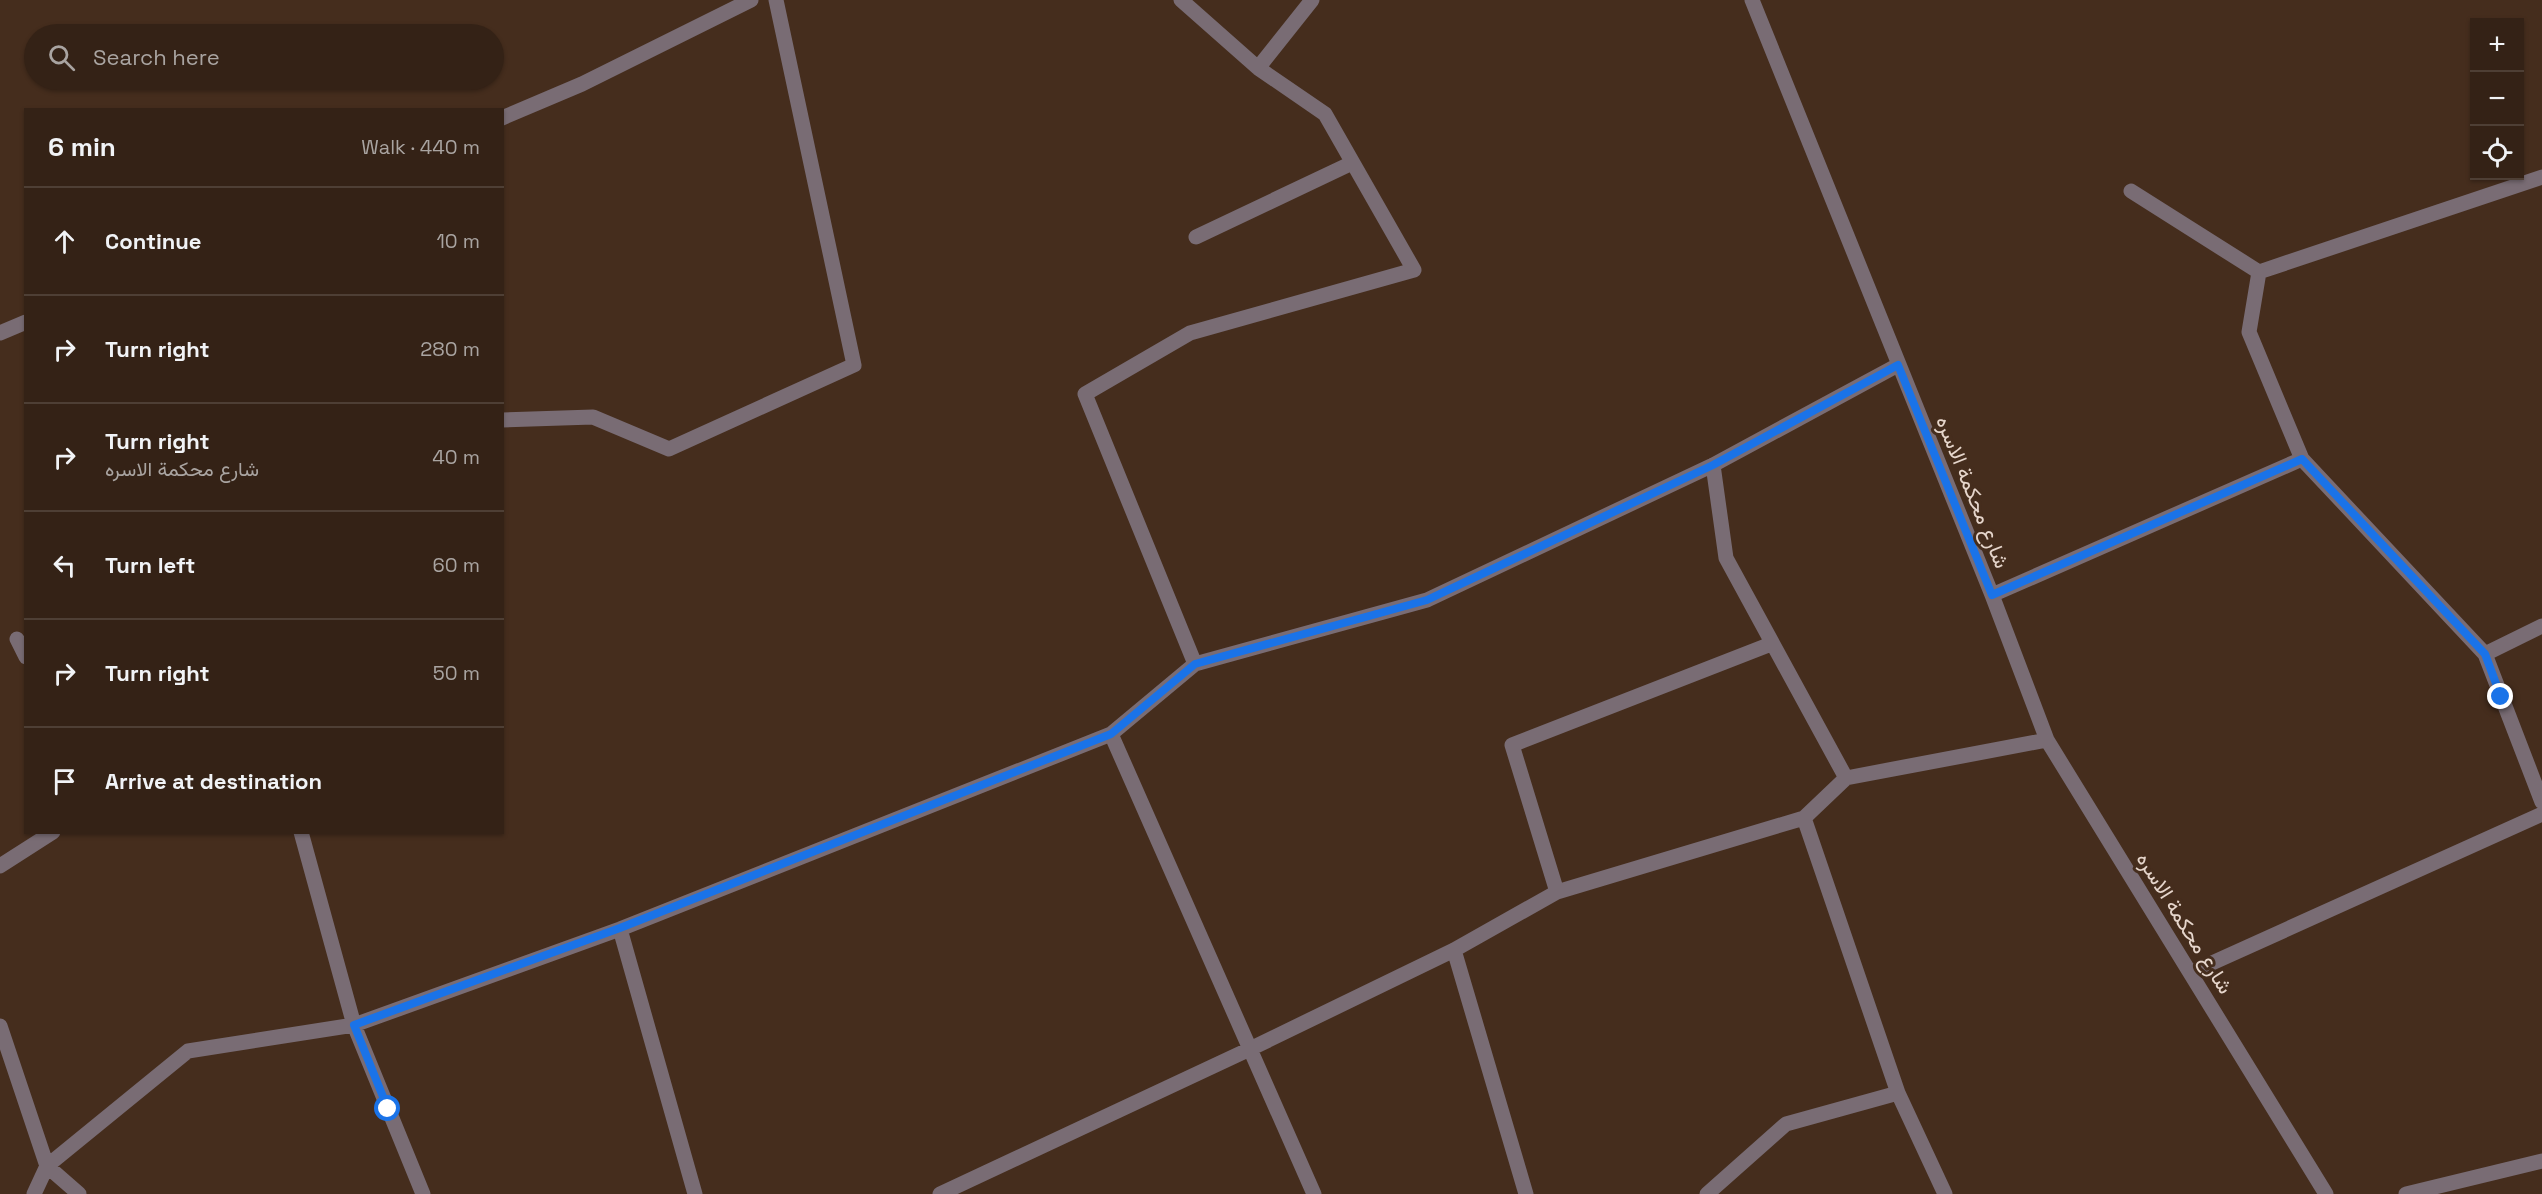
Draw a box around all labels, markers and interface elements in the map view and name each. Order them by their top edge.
map controls [2470,18,2524,180]
button: + [2470,18,2524,72]
search box [24,24,504,90]
icon: search [45,41,78,74]
text: Search here [93,43,220,71]
button: − [2470,72,2524,126]
button: locate [2470,126,2524,180]
text: 6 min [48,130,116,164]
text: Walk · 440 m [361,134,480,160]
icon: ahead [48,225,81,258]
text: Continue [105,227,201,255]
text: 10 m [436,228,480,254]
icon: right [48,333,81,366]
text: Turn right [105,335,210,363]
text: 280 m [420,336,480,362]
street label: شارع محكمة الاسره [1929,412,2016,572]
text: Turn right [105,427,210,455]
icon: right [48,441,81,474]
text: 40 m [432,444,480,470]
text: شارع محكمة الاسره [105,456,259,482]
icon: left [48,549,81,582]
text: Turn left [105,551,195,579]
text: 60 m [433,552,480,578]
icon: right [48,657,81,690]
text: Turn right [105,659,210,687]
text: 50 m [433,660,480,686]
route end [2487,683,2513,709]
icon: arrive [48,765,81,798]
text: Arrive at destination [105,767,322,795]
street label: شارع محكمة الاسره [2130,847,2239,999]
route start [374,1095,400,1121]

